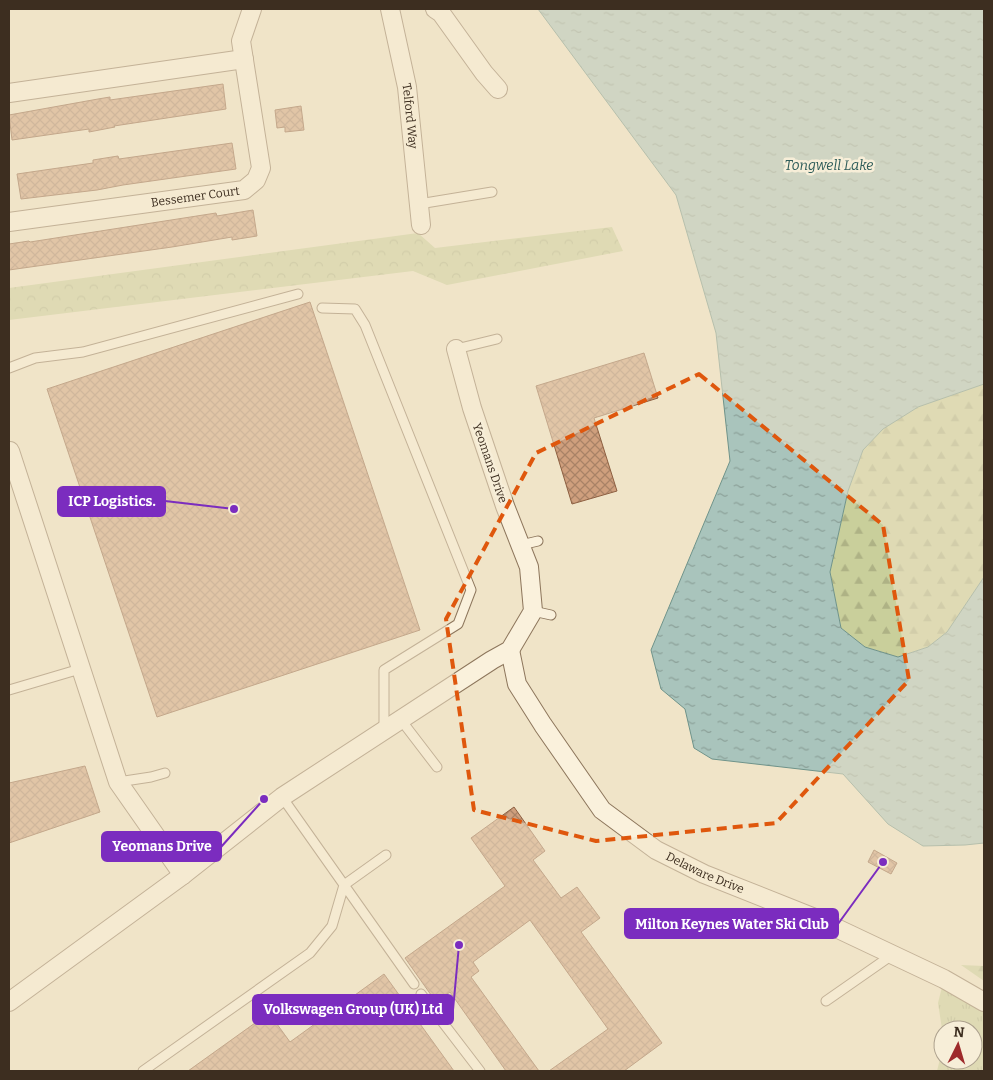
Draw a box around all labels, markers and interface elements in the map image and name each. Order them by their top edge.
street label: Telford Way [399,82,420,150]
water label: Tongwell Lake [785,157,873,174]
street label: Bessemer Court [150,184,241,210]
street label: Yeomans Drive [470,421,510,505]
callout: ICP Logistics. [58,487,165,516]
text: ICP Logistics. [68,493,156,510]
callout: Yeomans Drive [102,832,221,861]
text: Yeomans Drive [112,838,212,855]
street label: Delaware Drive [664,849,746,896]
callout: Milton Keynes Water Ski Club [625,909,838,938]
text: Milton Keynes Water Ski Club [635,916,829,933]
callout: Volkswagen Group (UK) Ltd [253,995,453,1024]
text: Volkswagen Group (UK) Ltd [263,1000,443,1018]
north arrow [933,1020,983,1070]
text: N [953,1024,965,1042]

